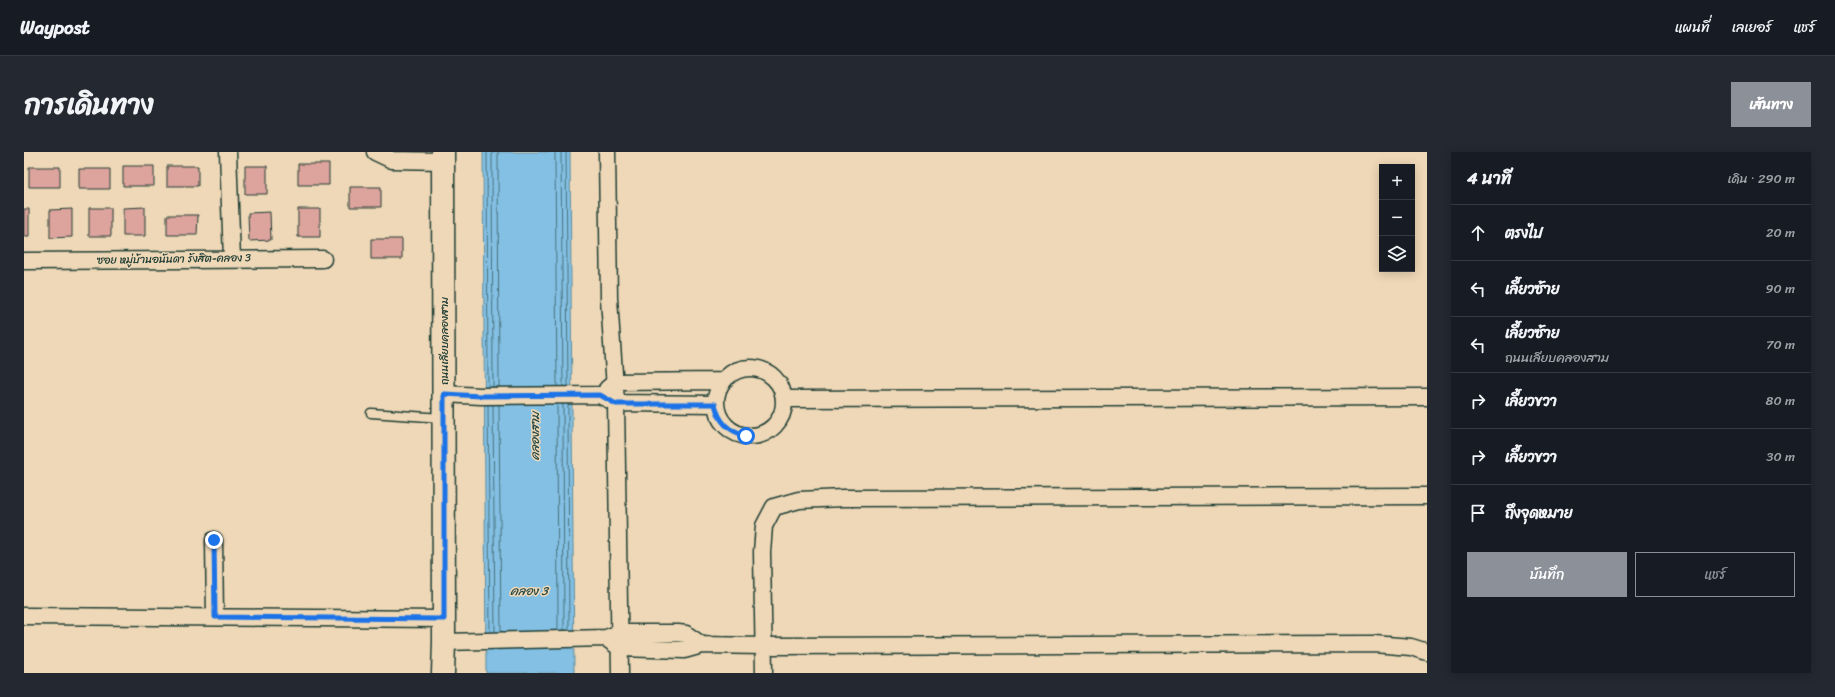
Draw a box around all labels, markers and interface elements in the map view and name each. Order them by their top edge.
text: Waypost [20,11,90,44]
text: แผนที่ [1675,15,1710,40]
text: เลเยอร์ [1732,15,1771,40]
text: แชร์ [1793,15,1815,40]
text: การเดินทาง [24,80,154,129]
button: เส้นทาง [1731,82,1811,127]
text: 4 นาที [1467,163,1512,193]
map controls [1379,164,1415,272]
button: + [1379,164,1415,200]
text: เดิน · 290 m [1728,167,1795,190]
button: − [1379,200,1415,236]
text: ตรงไป [1505,220,1543,246]
text: 20 m [1766,221,1795,244]
icon: ahead [1467,222,1489,244]
button: layers [1379,236,1415,272]
street label: ซอย หมู่บ้านอนันดา รังสิต-คลอง 3 [97,248,251,270]
text: เลี้ยวซ้าย [1505,276,1560,302]
text: 90 m [1765,277,1795,300]
icon: left [1467,278,1489,300]
street label: ถนนเลียบคลองสาม [435,297,454,385]
text: เลี้ยวซ้าย [1505,320,1560,346]
text: 70 m [1766,333,1795,356]
icon: left [1467,334,1489,356]
text: ถนนเลียบคลองสาม [1505,346,1609,369]
text: เลี้ยวขวา [1505,388,1557,414]
text: 80 m [1766,389,1795,412]
icon: right [1467,390,1489,412]
water label: คลองสาม [524,410,546,460]
route start [737,427,755,445]
text: เลี้ยวขวา [1505,444,1557,470]
text: 30 m [1766,445,1795,468]
icon: right [1467,446,1489,468]
text: ถึงจุดหมาย [1505,500,1573,526]
icon: arrive [1467,502,1489,524]
route end [205,531,223,549]
button: บันทึก [1467,552,1627,597]
button: แชร์ [1635,552,1795,597]
water label: คลอง 3 [510,580,550,602]

